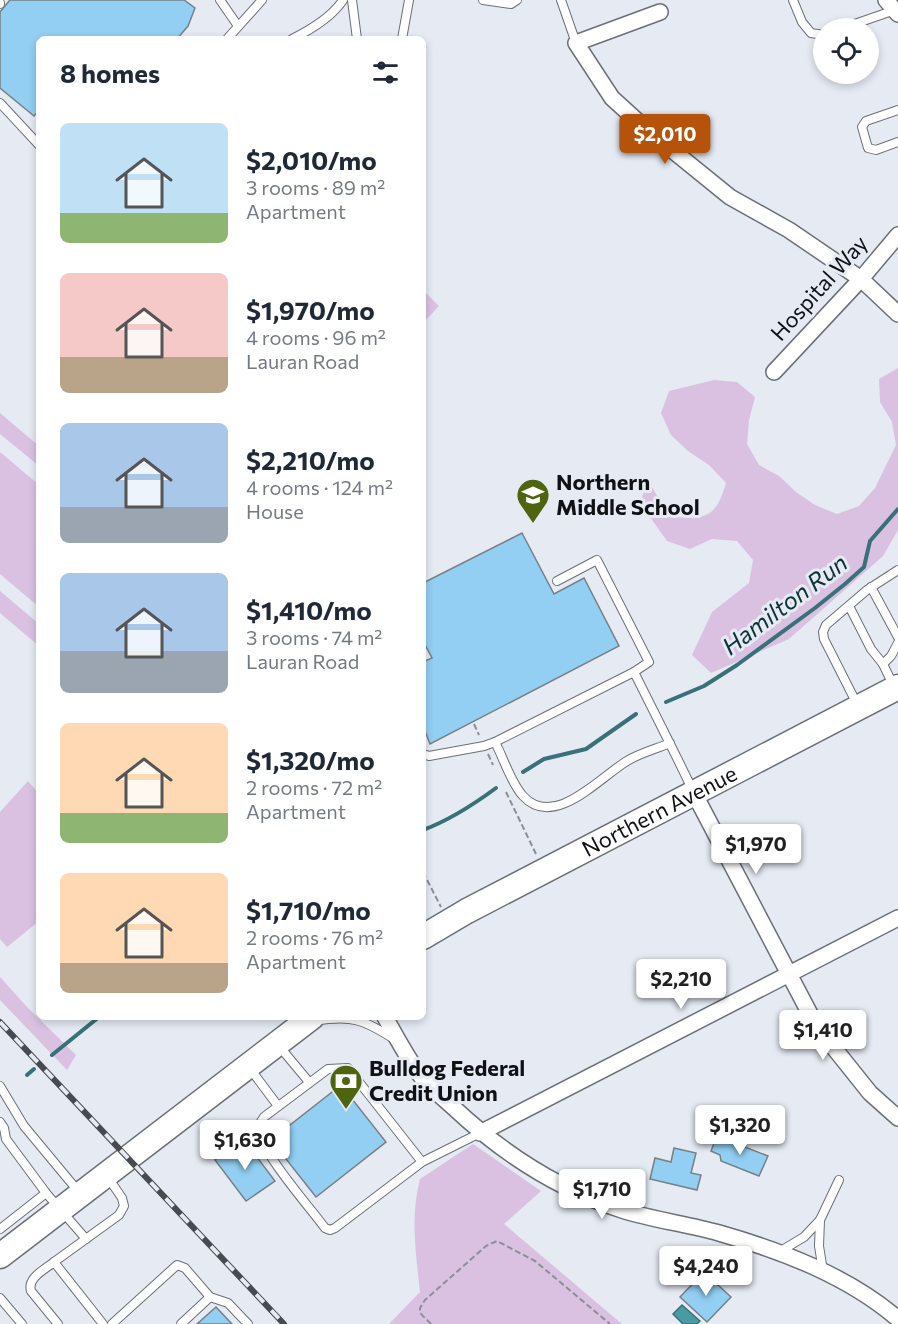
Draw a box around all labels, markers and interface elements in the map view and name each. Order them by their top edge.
map controls [813,18,879,84]
button: locate [813,18,879,84]
icon: filters [369,56,402,89]
text: 8 homes [60,57,160,88]
pin: $2,010 [616,114,714,165]
text: $2,010 [633,121,697,145]
text: $2,010/mo [246,144,377,175]
icon: home [108,147,180,219]
text: 3 rooms · 89 m² [246,175,385,199]
text: Apartment [246,199,346,223]
street label: Hospital Way [764,229,873,346]
text: $1,970/mo [246,294,375,325]
icon: home [108,297,180,369]
text: 4 rooms · 96 m² [246,325,386,349]
text: Lauran Road [246,349,359,373]
text: $2,210/mo [246,444,375,475]
icon: home [108,447,180,519]
place label: Northern Middle School [556,468,700,520]
text: 4 rooms · 124 m² [246,475,393,499]
school or university icon: Northern Middle School [515,477,551,524]
text: House [246,499,304,523]
water label: Hamilton Run [716,547,852,660]
text: $1,410/mo [246,594,372,625]
icon: home [108,597,180,669]
text: 3 rooms · 74 m² [246,625,382,649]
text: Lauran Road [246,649,359,673]
text: $1,320/mo [246,744,375,775]
icon: home [108,747,180,819]
street label: Northern Avenue [577,759,741,862]
text: 2 rooms · 72 m² [246,775,382,799]
text: Apartment [246,799,346,823]
pin: $1,970 [707,824,805,875]
text: $1,970 [725,831,787,855]
text: $1,710/mo [246,894,371,925]
icon: home [108,897,180,969]
text: 2 rooms · 76 m² [246,925,383,949]
text: Apartment [246,949,346,973]
pin: $2,210 [632,959,730,1010]
text: $2,210 [650,966,712,990]
pin: $1,410 [774,1010,872,1061]
text: $1,410 [793,1017,853,1041]
place label: Bulldog Federal Credit Union [369,1054,525,1106]
bank icon: Bulldog Federal Credit Union [328,1063,364,1110]
pin: $1,320 [691,1105,789,1156]
text: $1,320 [709,1112,771,1136]
pin: $1,630 [196,1120,294,1171]
text: $1,630 [214,1127,276,1151]
pin: $1,710 [553,1169,651,1220]
text: $1,710 [573,1176,631,1200]
pin: $4,240 [657,1246,755,1297]
text: $4,240 [673,1253,739,1277]

